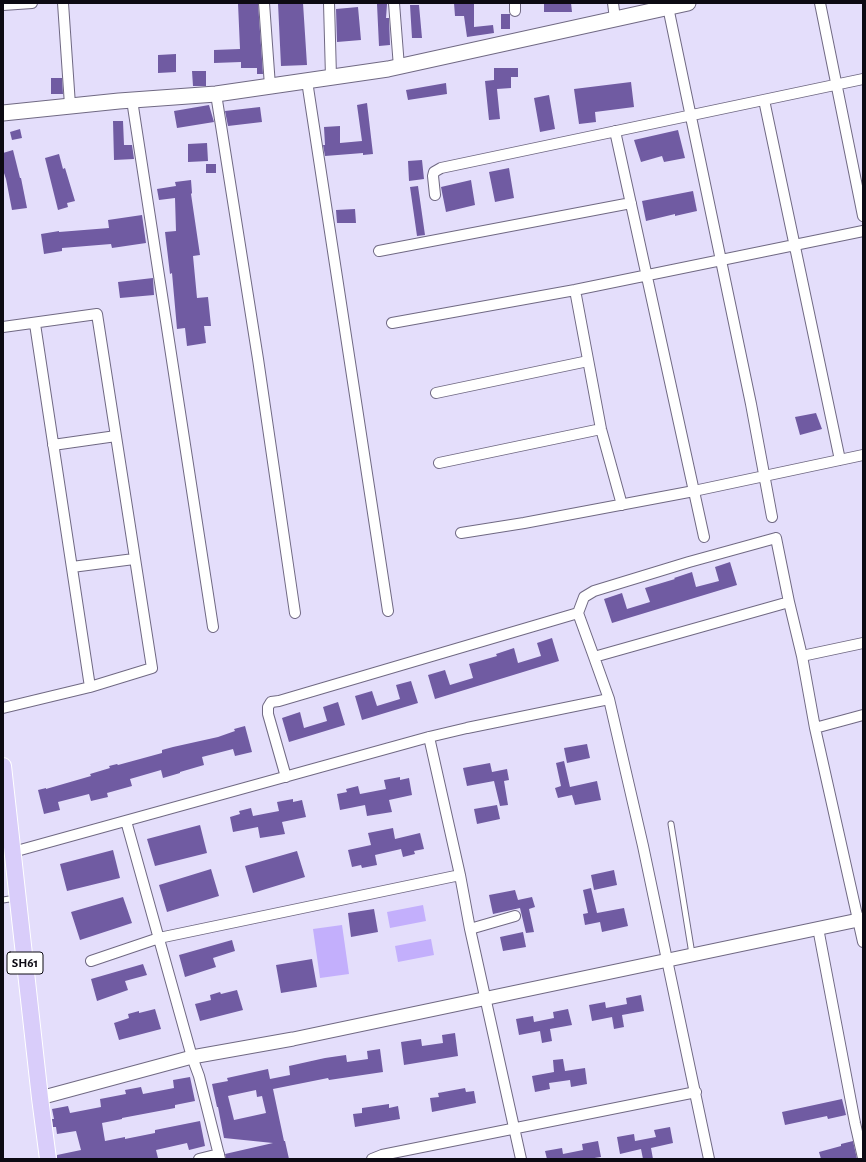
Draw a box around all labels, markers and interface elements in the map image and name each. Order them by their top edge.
road number: SH61 [7,952,43,974]

